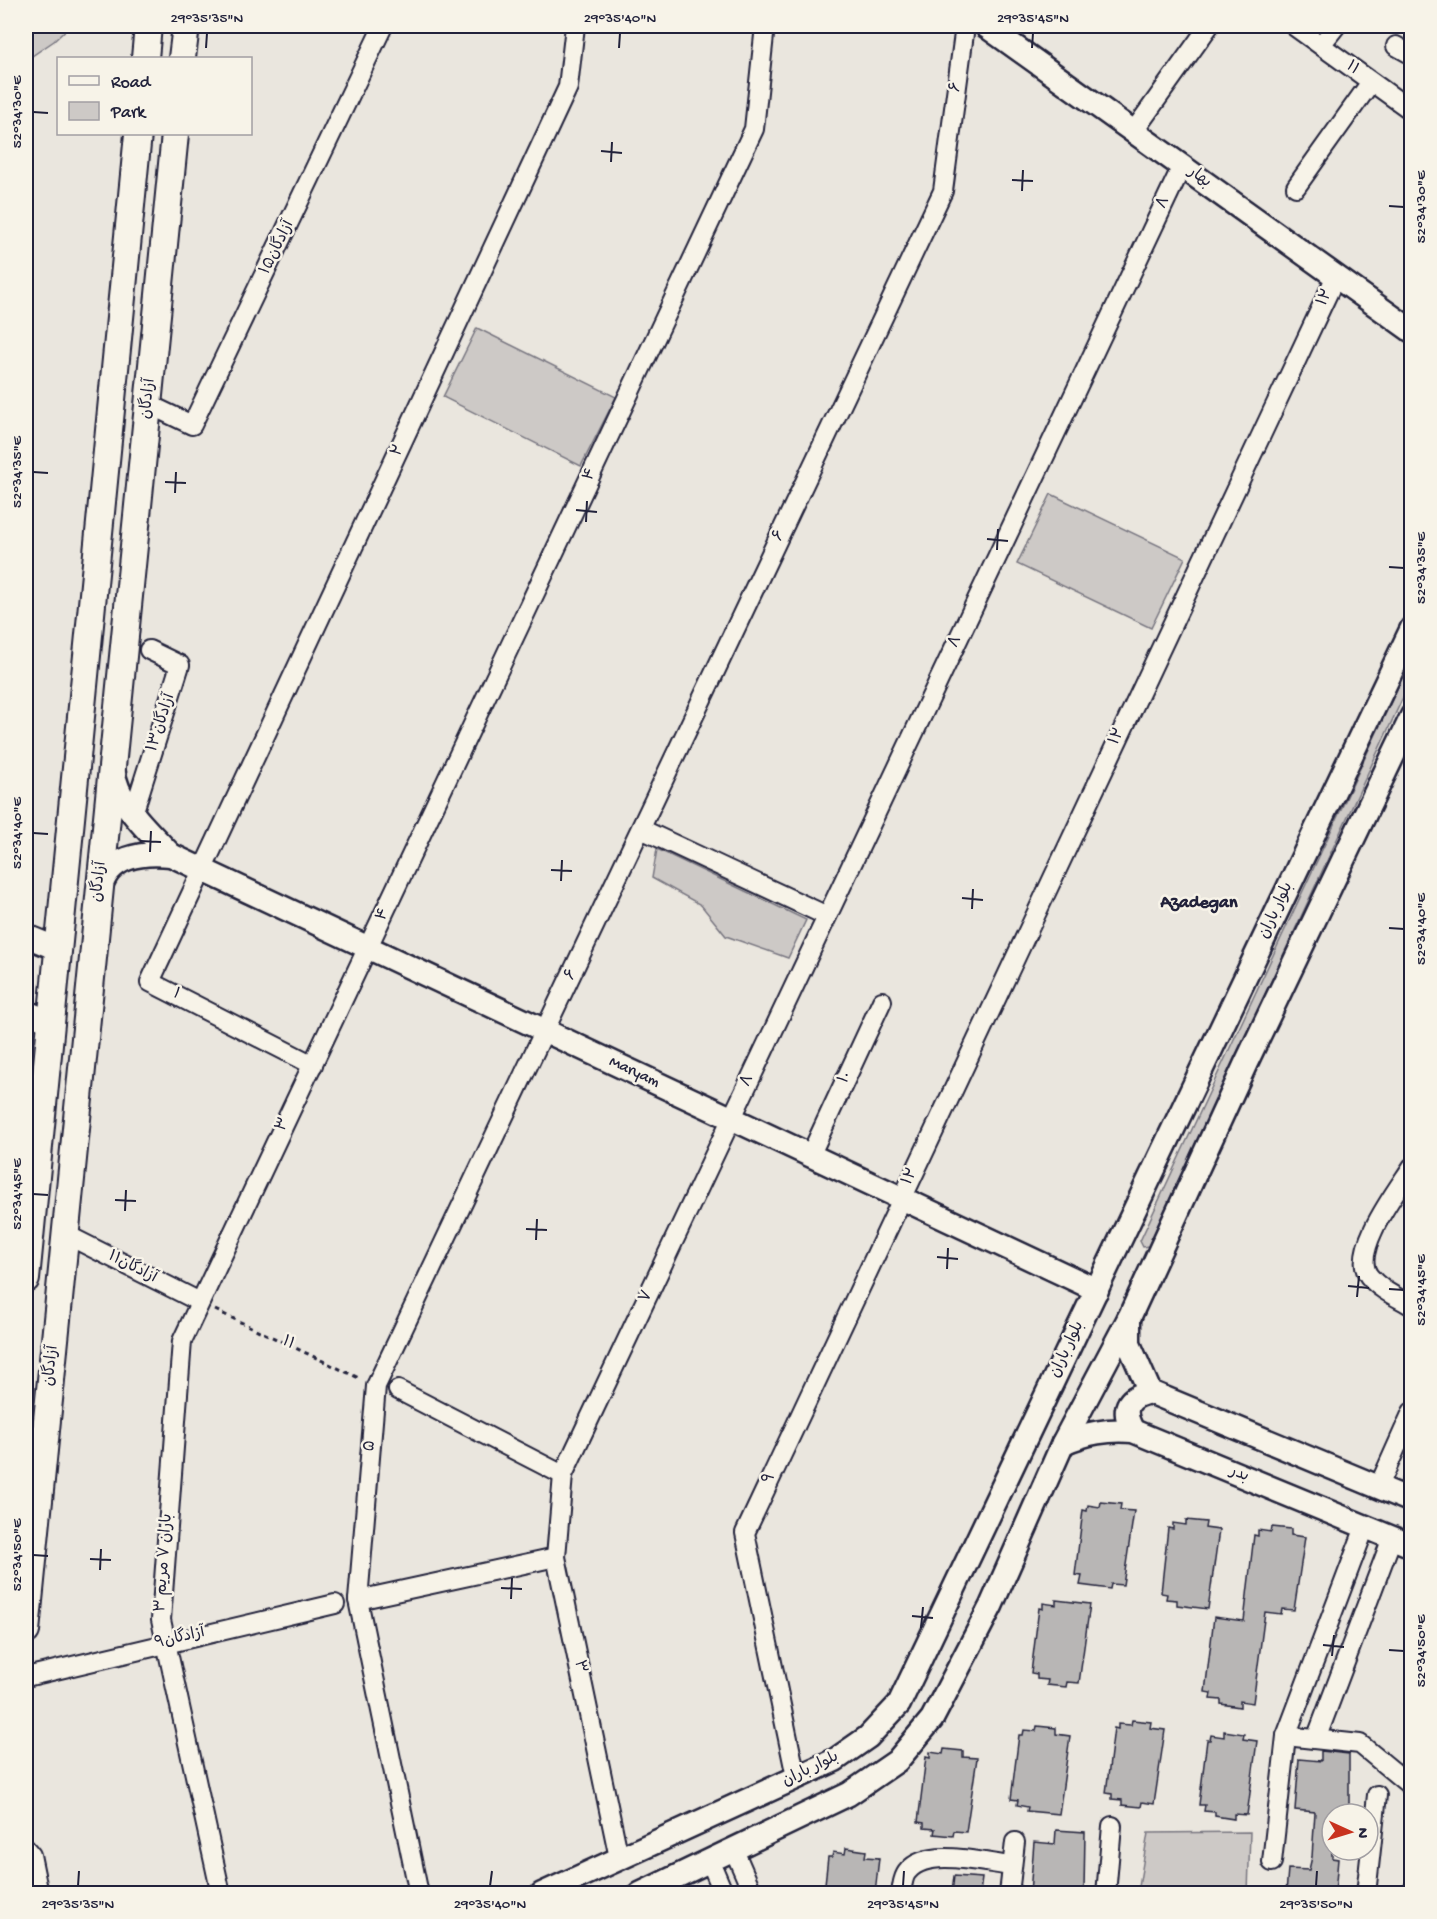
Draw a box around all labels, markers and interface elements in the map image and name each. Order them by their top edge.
text: 29°35'35"N [171,10,244,28]
text: 29°35'40"N [584,10,657,28]
text: 29°35'45"N [997,10,1069,28]
legend [57,57,252,135]
street label: ۱۱ [1342,58,1362,80]
text: Road [111,73,152,94]
text: 52°34'30"E [9,75,27,148]
street label: ۶ [947,81,967,93]
text: Park [110,103,147,124]
street label: بهار [1182,162,1214,193]
text: 52°34'30"E [1413,170,1431,243]
street label: ۸ [1153,194,1175,212]
street label: آزادگان۱۵ [254,216,300,278]
street label: ۱۲ [1314,286,1338,310]
street label: آزادگان [134,376,161,420]
text: 52°34'35"E [9,435,27,508]
street label: ۲ [388,442,410,460]
street label: ۴ [580,466,602,484]
street label: ۶ [769,528,791,544]
text: 52°34'35"E [1413,531,1431,604]
street label: ۸ [945,633,967,651]
street label: آزادگان۱۳ [141,690,181,754]
street label: ۱۲ [1106,725,1130,749]
text: 52°34'40"E [9,796,27,869]
street label: آزادگان [85,859,112,903]
street label: بلوار باران [1256,880,1298,942]
text: 52°34'40"E [1413,892,1431,965]
district label: Azadegan [1159,893,1238,914]
street label: ۴ [373,906,395,924]
street label: ۶ [561,967,583,983]
street label: ۱ [169,985,183,1005]
street label: Maryam [606,1053,663,1093]
street label: ۱۰ [835,1069,857,1087]
street label: ۸ [737,1072,759,1090]
street label: ۳ [273,1115,295,1135]
text: 52°34'45"E [9,1158,27,1230]
street label: ۱۲ [899,1165,923,1189]
street label: آزادگان۱۱ [104,1245,162,1289]
text: 52°34'45"E [1413,1254,1431,1326]
street label: ۷ [636,1288,658,1306]
street label: بلوار باران [1047,1319,1089,1381]
street label: ۱۱ [279,1333,297,1355]
street label: آزادگان [37,1343,64,1387]
street label: ۵ [361,1440,381,1452]
street label: بدر [1225,1462,1251,1487]
street label: ۹ [759,1470,781,1488]
street label: باران ۷ مریم ۳ [152,1513,178,1613]
text: 52°34'50"E [9,1518,27,1591]
text: 52°34'50"E [1413,1614,1431,1687]
street label: آزادگان۹ [152,1621,208,1654]
street label: ۳ [568,1659,590,1675]
street label: بلوار باران [780,1748,842,1792]
north arrow [1320,1802,1380,1862]
text: N [1352,1827,1371,1839]
text: 29°35'35"N [42,1896,115,1914]
text: 29°35'40"N [454,1896,527,1914]
text: 29°35'45"N [867,1896,939,1914]
text: 29°35'50"N [1279,1896,1353,1914]

